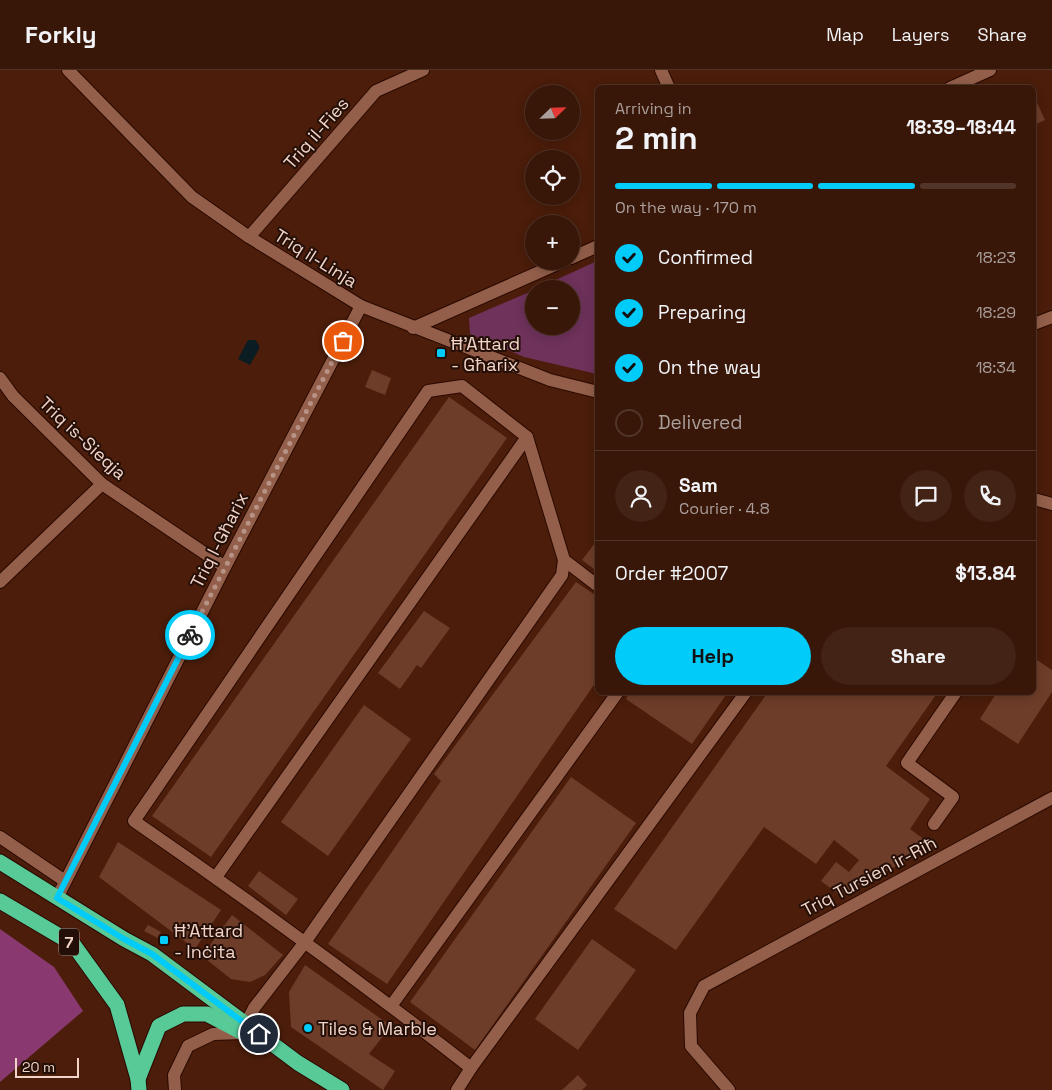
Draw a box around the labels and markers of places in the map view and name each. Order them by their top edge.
pin [322,320,364,362]
place label: Ħ'Attard - Għarix [451,332,520,376]
marker: Ħ'Attard - Għarix [435,347,447,359]
place label: Ħ'Attard - Inċita [174,919,243,963]
marker: Ħ'Attard - Inċita [158,934,170,946]
pin [238,1013,280,1055]
place label: Tiles & Marble [318,1017,437,1040]
marker: Tiles & Marble [302,1022,314,1034]

